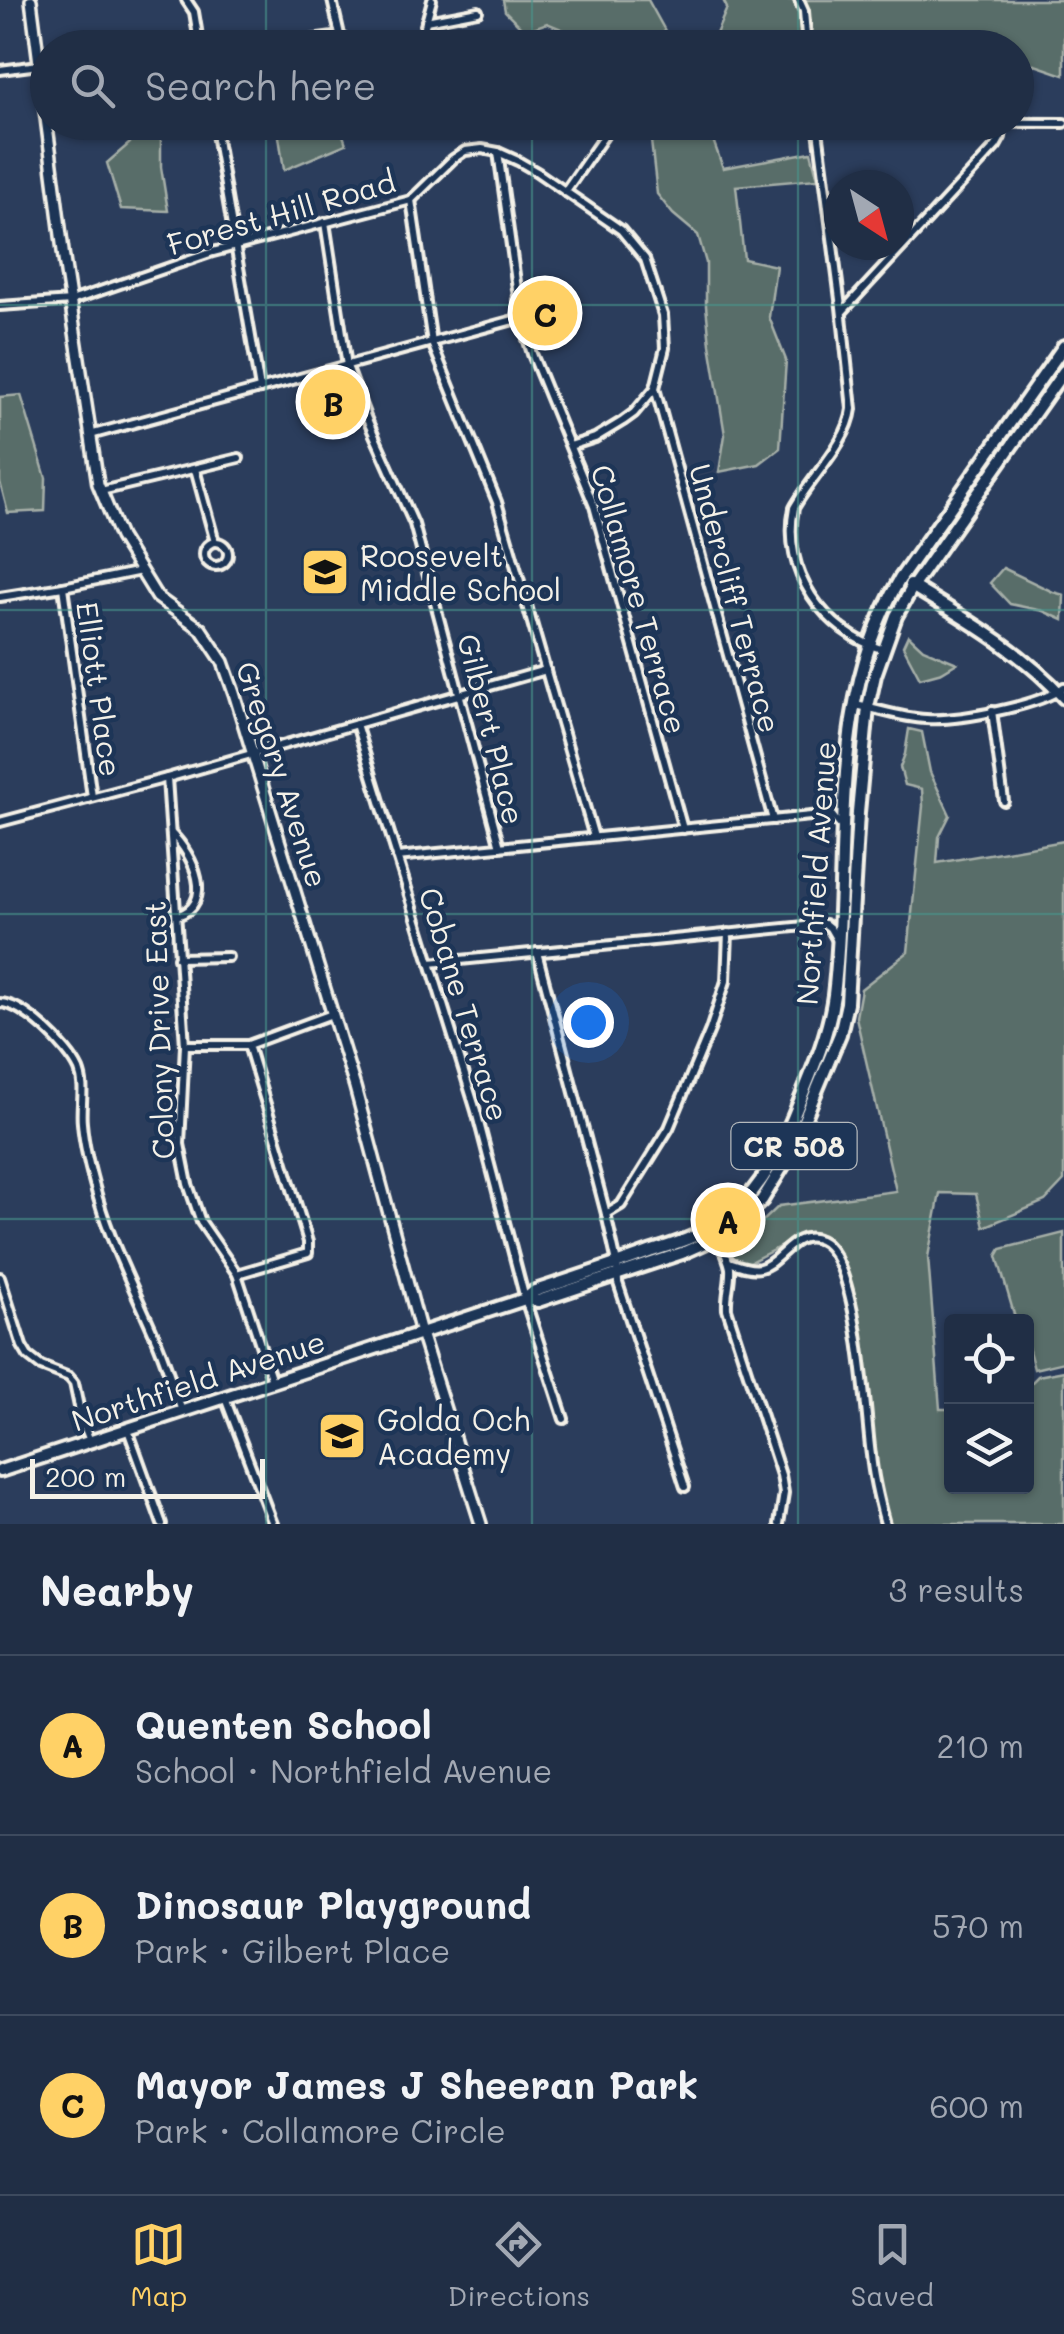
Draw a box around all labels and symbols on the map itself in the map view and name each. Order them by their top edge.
street label: Forest Hill Road [162,160,400,264]
north arrow [824,170,914,260]
pin: C [512,276,578,350]
pin: B [300,364,366,440]
street label: Undercliff Terrace [681,459,791,737]
street label: Collamore Terrace [582,460,698,738]
place label: Roosevelt Middle School [360,535,561,609]
school or university icon: Roosevelt Middle School [299,546,351,598]
street label: Elliott Place [68,599,132,779]
street label: Gilbert Place [449,629,535,829]
street label: Gregory Avenue [228,656,338,892]
street label: Northfield Avenue [786,740,844,1006]
street label: Cobane Terrace [410,882,520,1126]
street label: Colony Drive East [133,900,183,1160]
your location [563,997,614,1048]
road number: CR 508 [732,1123,856,1169]
pin: A [696,1182,760,1258]
street label: Northfield Avenue [66,1320,330,1440]
place label: Golda Och Academy [377,1399,530,1473]
school or university icon: Golda Och Academy [316,1410,368,1462]
scale bar [30,1454,265,1498]

